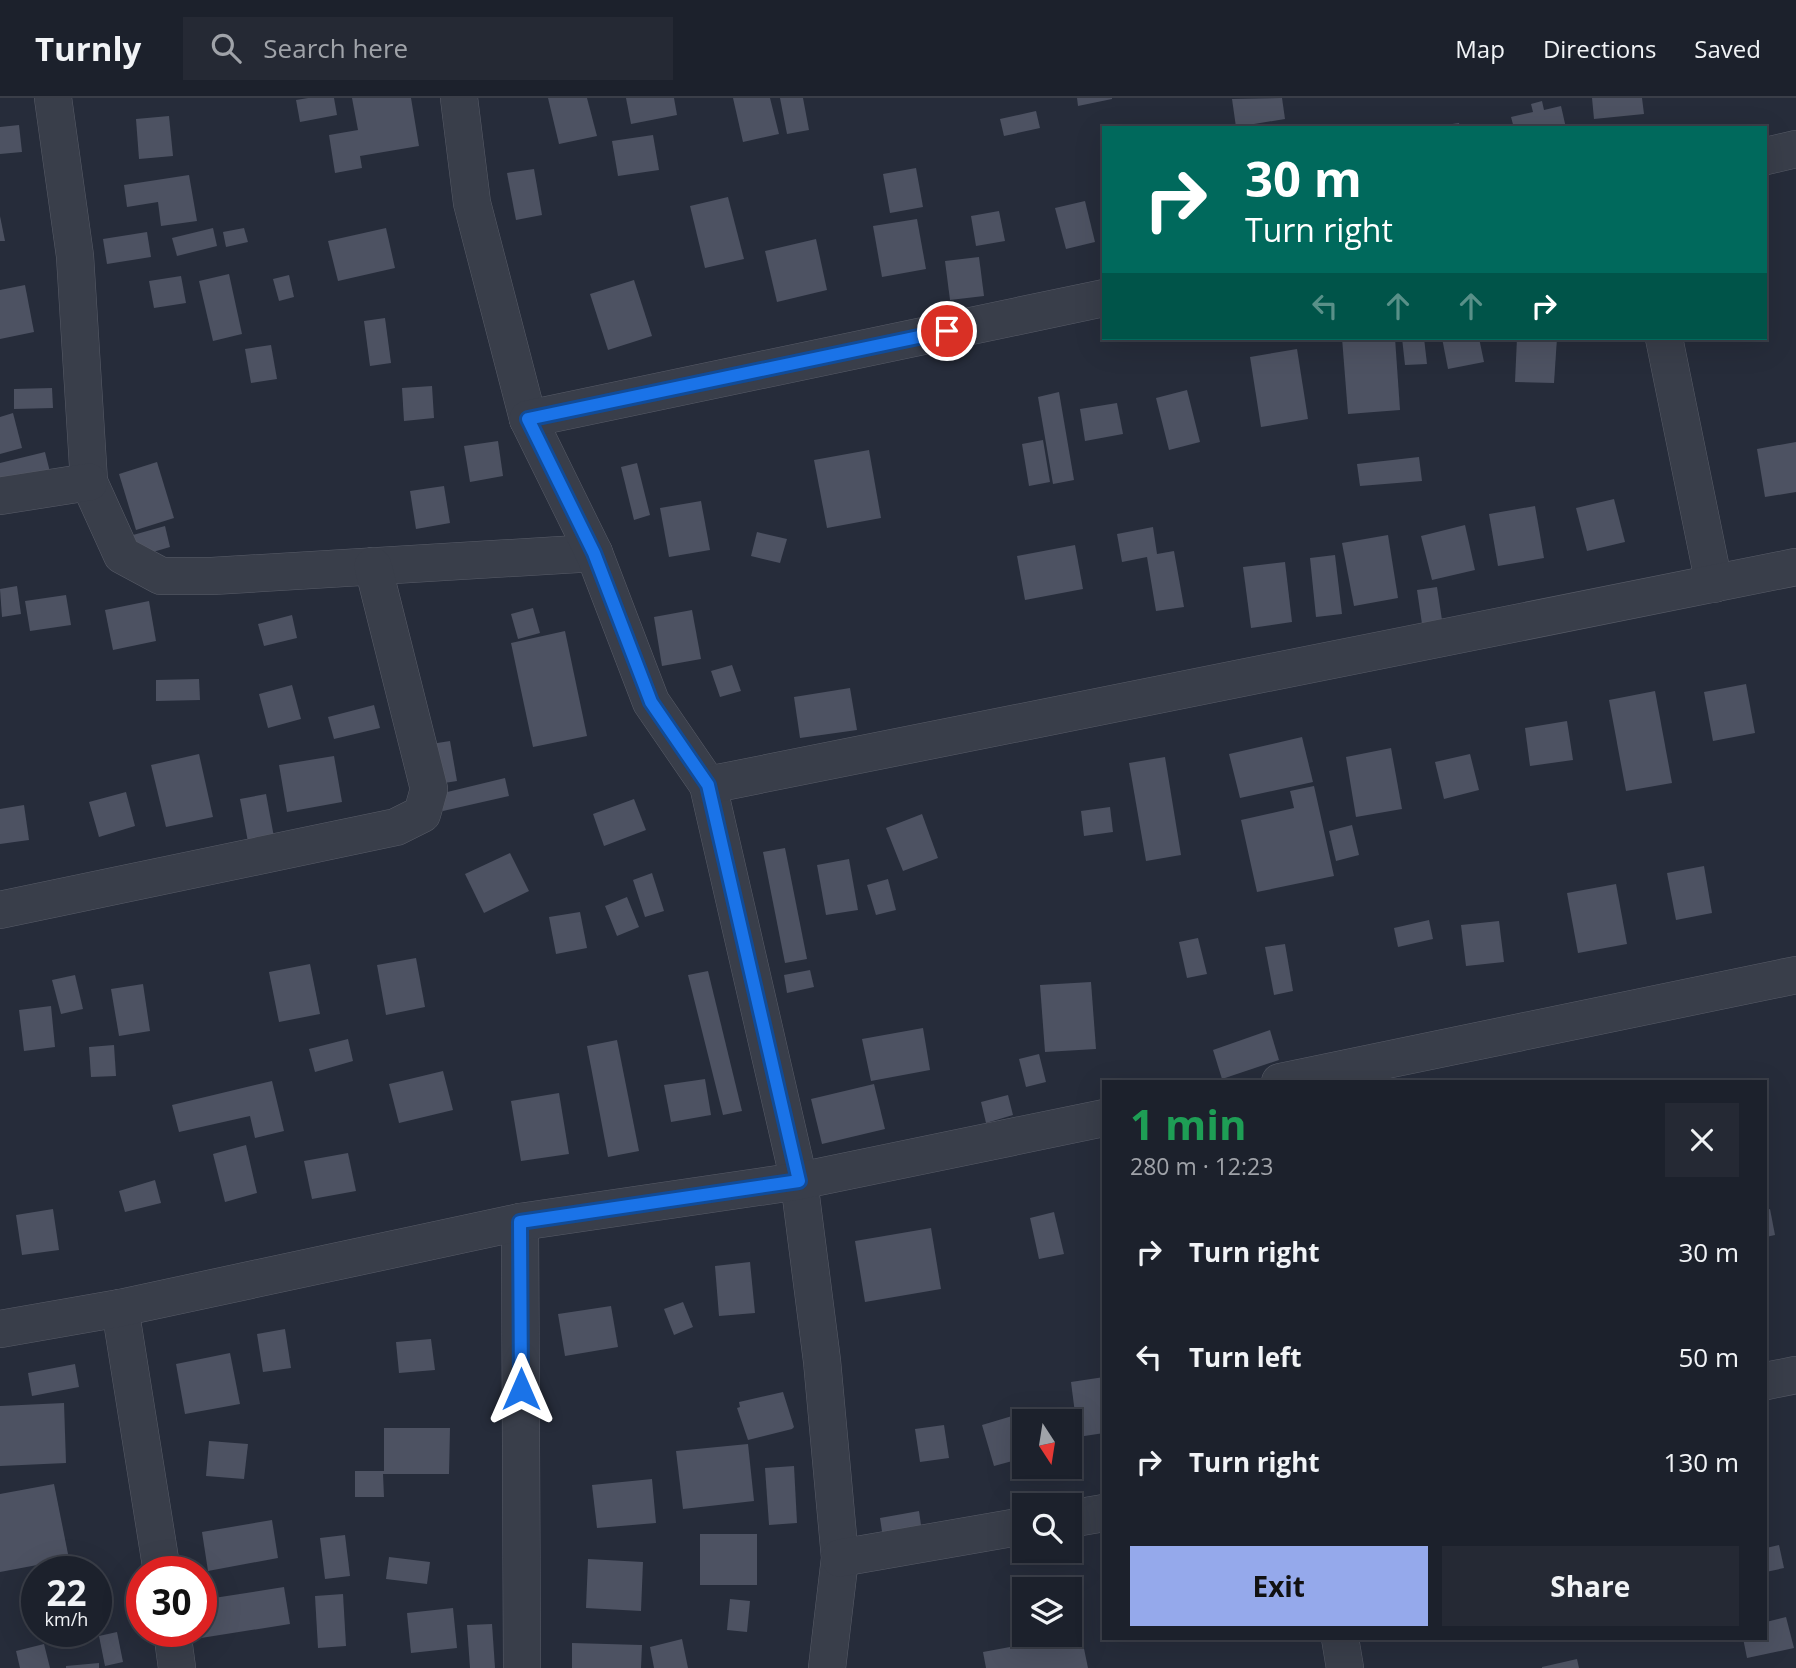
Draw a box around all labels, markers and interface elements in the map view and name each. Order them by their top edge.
search box [183,17,673,80]
text: Turnly [35,26,141,71]
icon: search [207,29,245,67]
text: Search here [263,30,408,66]
text: Map [1455,32,1505,65]
text: Directions [1543,32,1656,65]
text: Saved [1694,32,1761,65]
text: 30 m [1245,145,1362,211]
icon: right [1130,154,1221,245]
text: Turn right [1245,208,1393,251]
icon: left [1306,287,1344,325]
icon: ahead [1379,287,1417,325]
icon: ahead [1452,287,1490,325]
icon: right [1525,287,1563,325]
pin [917,301,977,361]
icon: arrive [928,312,966,350]
text: 1 min [1130,1095,1247,1152]
button: close [1665,1103,1739,1177]
text: 280 m · 12:23 [1130,1150,1273,1182]
icon: right [1130,1233,1168,1271]
text: Turn right [1189,1234,1320,1270]
text: 30 m [1678,1234,1739,1270]
icon: left [1130,1338,1168,1376]
text: Turn left [1189,1339,1301,1375]
text: 50 m [1678,1339,1739,1375]
position arrow [484,1352,558,1426]
north arrow [1012,1409,1082,1479]
map controls [1012,1409,1082,1647]
icon: right [1130,1443,1168,1481]
text: Turn right [1189,1444,1320,1480]
text: 130 m [1664,1444,1739,1480]
button: search [1012,1493,1082,1563]
button: Exit [1130,1546,1428,1626]
button: Share [1442,1546,1739,1626]
speed limit sign: 30 [126,1556,217,1647]
text: 22 [46,1569,87,1616]
button: layers [1012,1577,1082,1647]
text: km/h [45,1607,88,1631]

